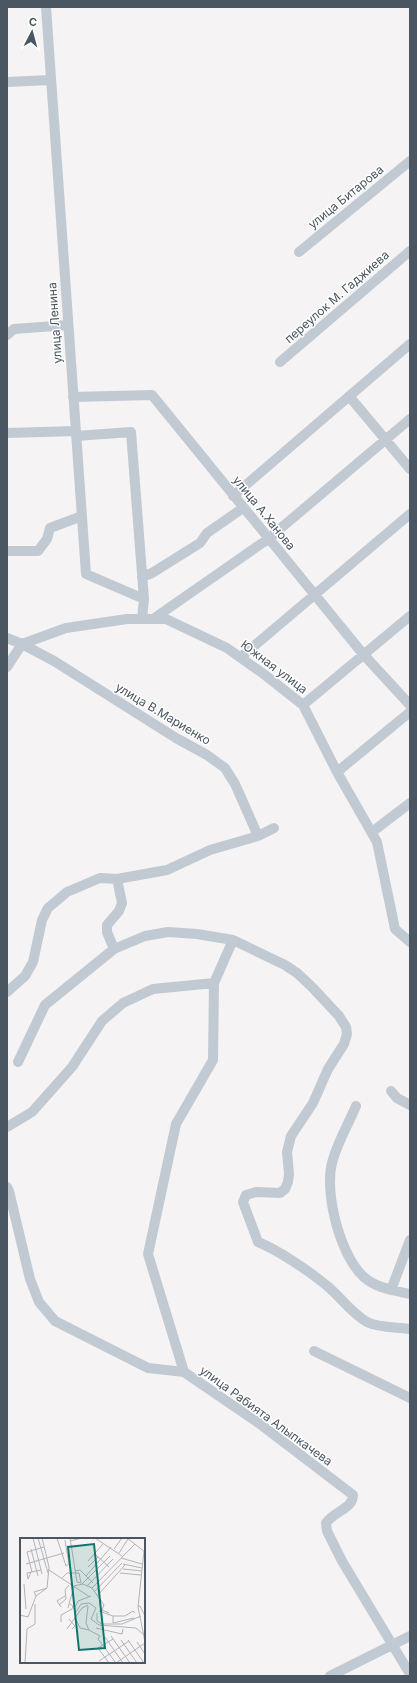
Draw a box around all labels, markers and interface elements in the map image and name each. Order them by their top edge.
north arrow [12,12,52,52]
text: С [28,15,38,29]
street label: улица Битарова [305,162,386,232]
street label: переулок М. Гаджиева [281,247,392,346]
street label: улица Ленина [44,282,65,364]
street label: улица А.Ханова [230,473,299,553]
street label: Южная улица [238,637,311,697]
street label: улица В.Мариенко [113,679,214,748]
street label: улица Рабията Алыпкачева [197,1362,336,1469]
inset map [20,1538,145,1663]

